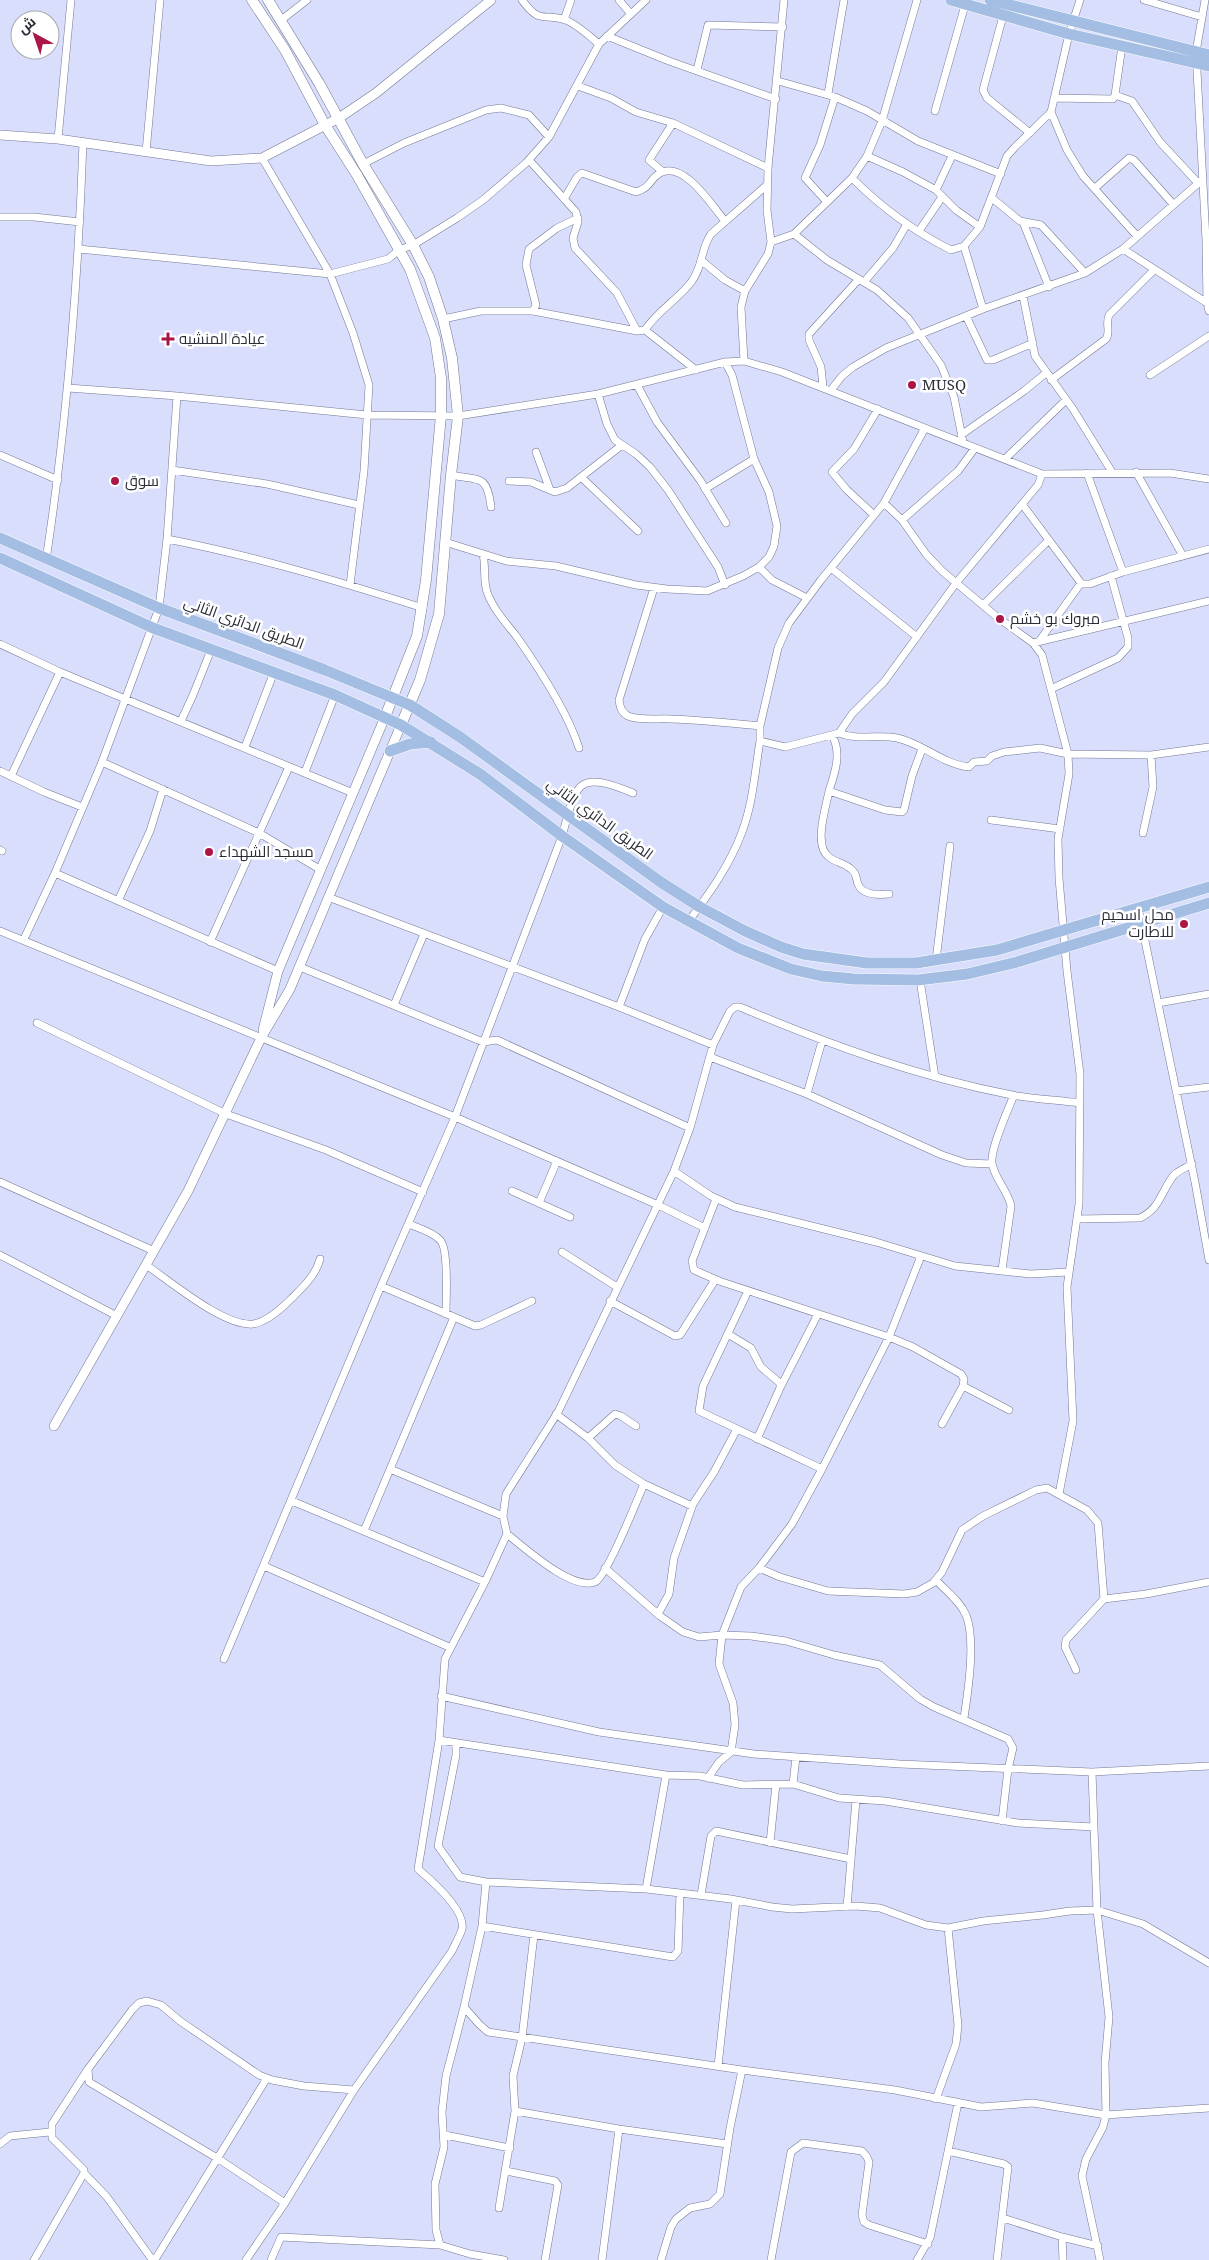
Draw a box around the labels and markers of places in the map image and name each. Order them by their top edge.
place label: عيادة المنشيه [179,328,265,348]
marker: عيادة المنشيه [161,332,175,346]
place label: MUSQ [922,374,966,394]
marker: MUSQ [906,379,918,391]
place label: سوق [125,470,159,491]
marker: سوق [109,475,121,487]
place label: مبروك بو خشم [1010,608,1100,629]
marker: مبروك بو خشم [994,613,1006,625]
place label: مسجد الشهداء [219,841,314,862]
marker: مسجد الشهداء [203,846,215,858]
place label: محل اسحيم للاطارت [1101,904,1174,941]
marker: محل اسحيم للاطارت [1178,918,1190,930]

